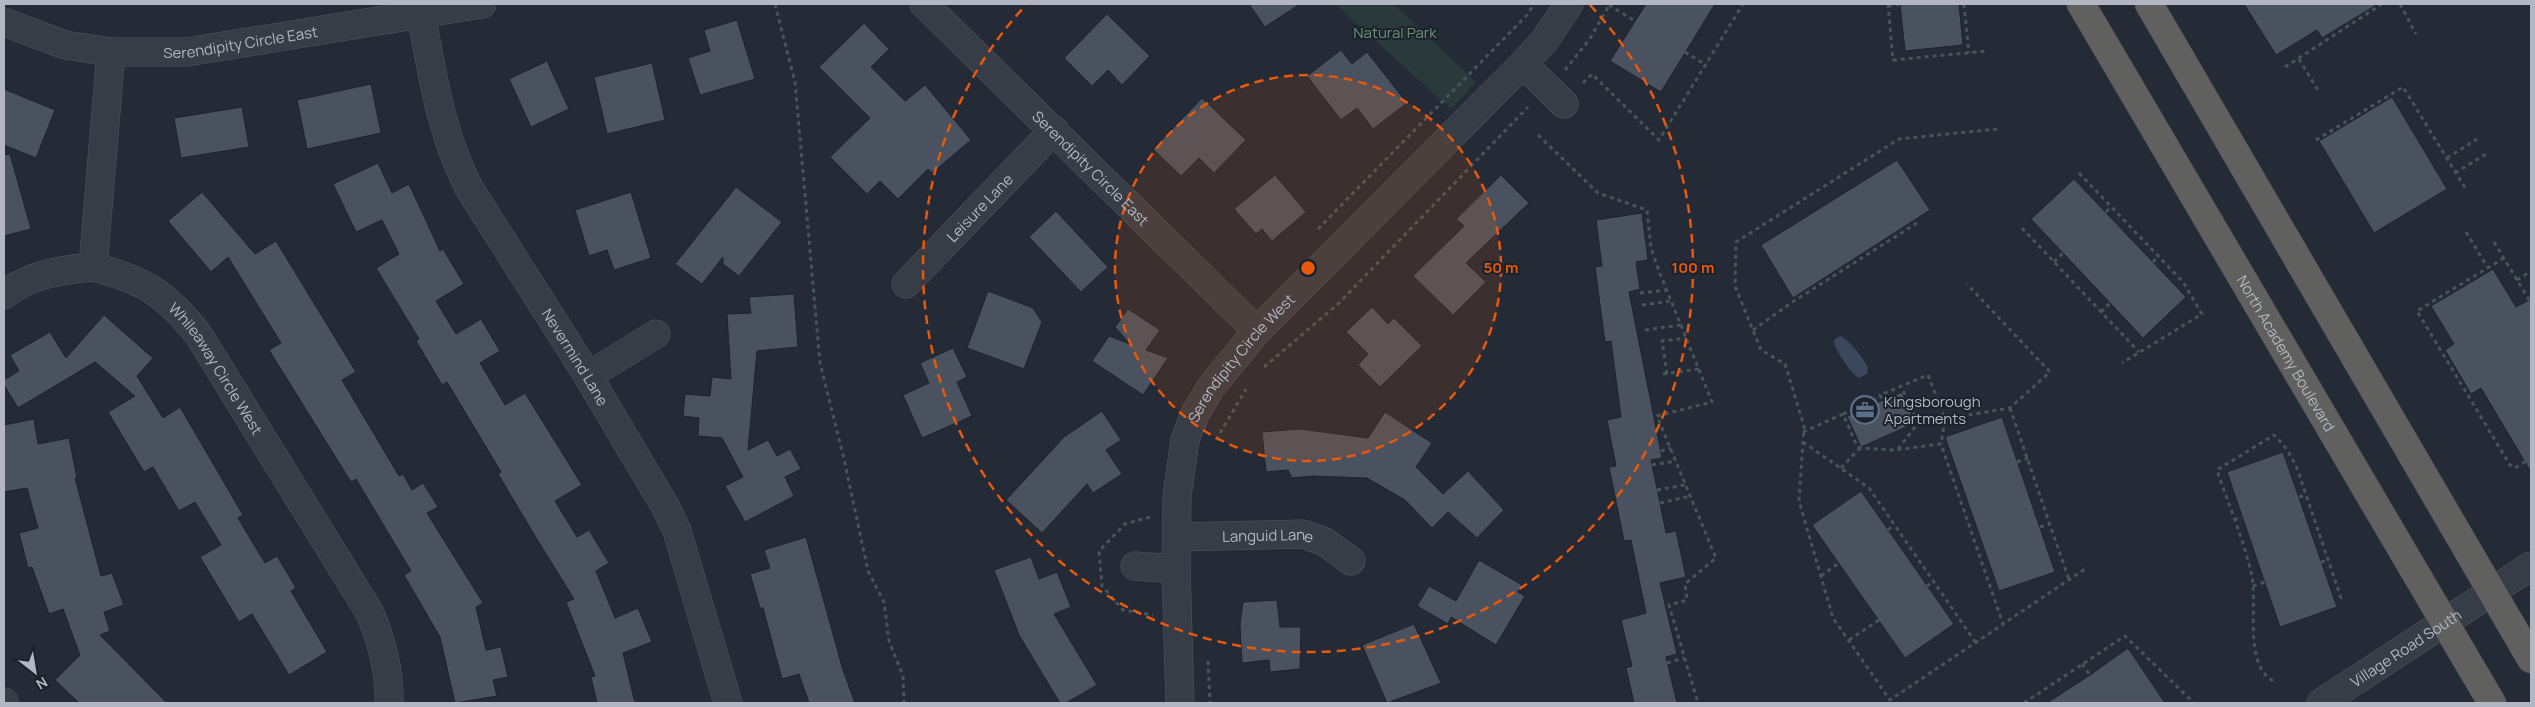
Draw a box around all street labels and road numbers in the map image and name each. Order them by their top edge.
street label: Serendipity Circle East [163,20,319,63]
street label: Serendipity Circle East [1028,106,1154,230]
street label: Leisure Lane [942,169,1017,246]
street label: North Academy Boulevard [2232,271,2340,435]
street label: Serendipity Circle West [1182,289,1299,425]
street label: Whileaway Circle West [164,298,268,439]
street label: Nevermind Lane [537,304,614,410]
street label: Languid Lane [1222,523,1317,548]
street label: Village Road South [2346,604,2465,692]

